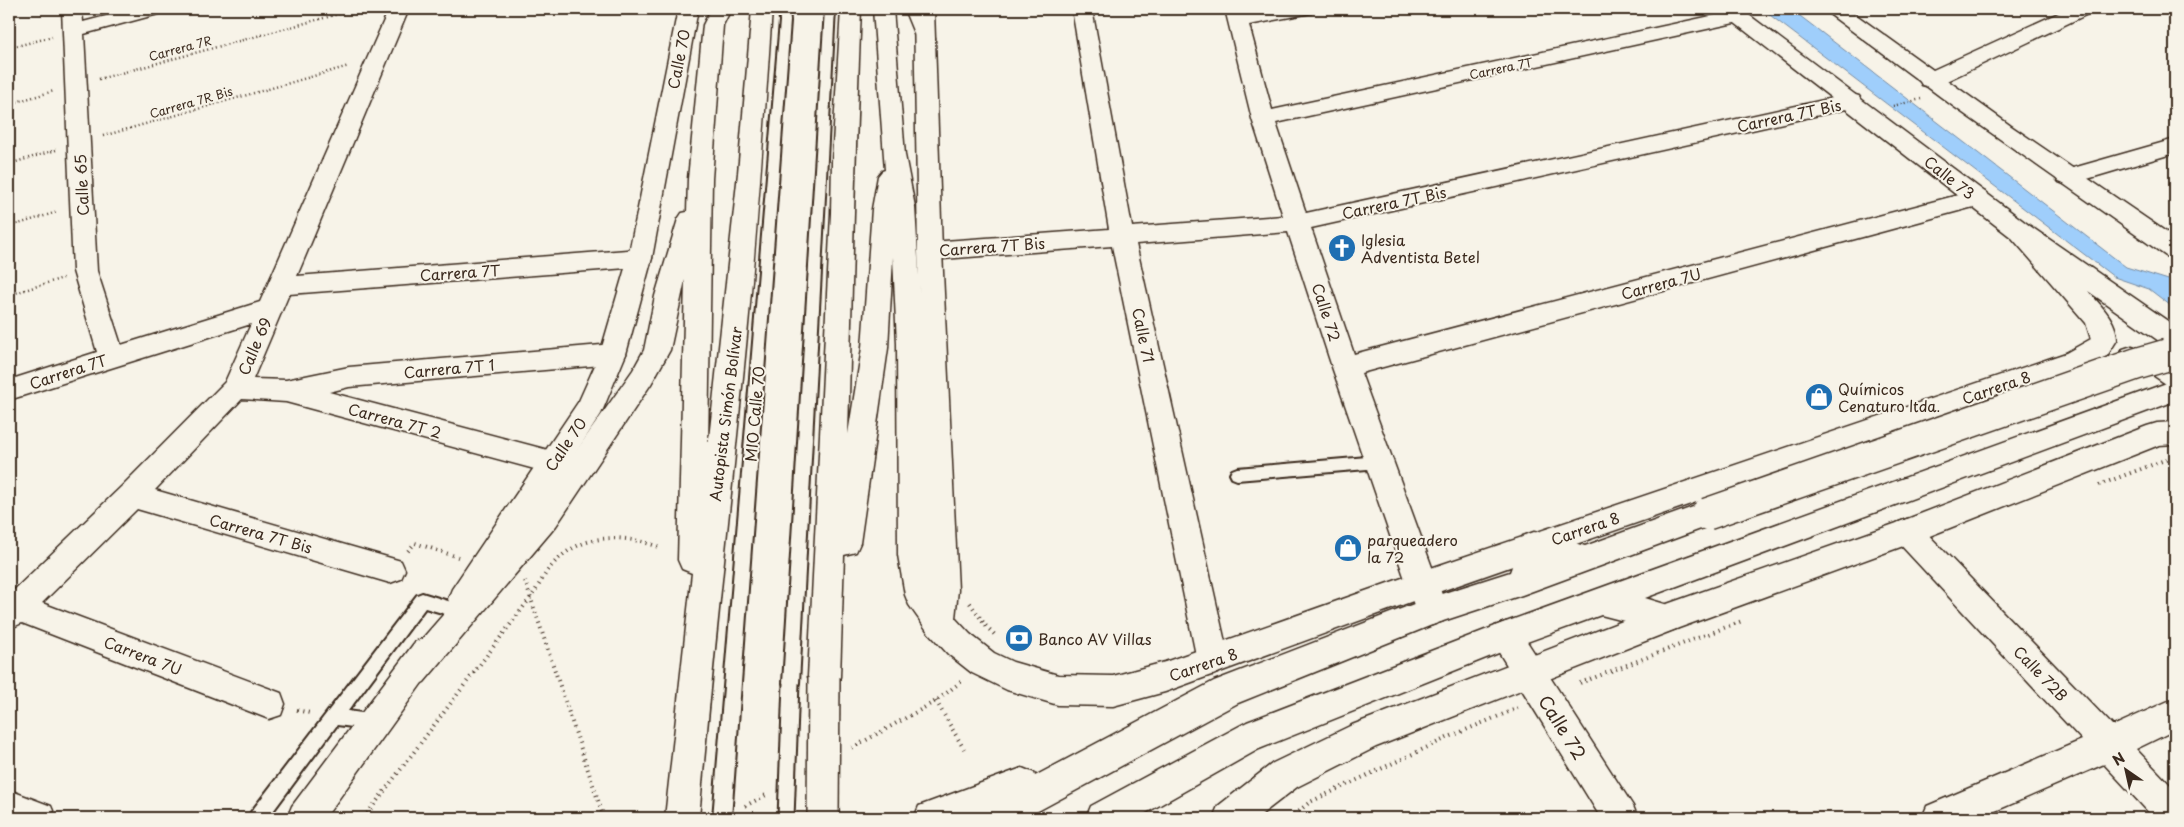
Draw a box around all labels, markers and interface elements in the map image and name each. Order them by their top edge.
street label: Calle 70 [661,27,695,91]
street label: Carrera 7R [147,31,213,65]
street label: Carrera 7T [1468,52,1535,84]
street label: Carrera 7R Bis [147,81,235,122]
street label: Carrera 7T Bis [1735,93,1843,137]
street label: Calle 73 [1920,150,1980,204]
street label: Calle 65 [68,153,94,217]
street label: Carrera 7T Bis [1340,180,1448,224]
place label: Iglesia Adventista Betel [1361,228,1480,268]
street label: Carrera 7T Bis [938,231,1046,261]
church icon: Iglesia Adventista Betel [1327,233,1357,263]
street label: Carrera 7T [419,258,502,286]
street label: Carrera 7U [1618,261,1704,305]
street label: Calle 72 [1307,280,1347,344]
street label: Calle 71 [1127,306,1161,364]
street label: Calle 69 [232,313,276,379]
street label: Autopista Simón Bolívar [703,325,747,503]
street label: Carrera 7T [26,347,111,394]
street label: Carrera 7T 1 [403,353,495,383]
street label: MIO Calle 70 [738,365,770,463]
street label: Carrera 8 [1959,365,2033,409]
place label: Químicos Cenaturo ltda. [1838,377,1940,417]
shop icon: Químicos Cenaturo ltda. [1804,382,1834,412]
street label: Carrera 7T 2 [346,397,444,443]
street label: Calle 70 [539,413,591,475]
street label: Carrera 8 [1548,506,1622,550]
street label: Carrera 7T Bis [207,507,315,559]
place label: parqueadero la 72 [1367,528,1458,568]
shop icon: parqueadero la 72 [1333,533,1363,563]
bank icon: Banco AV Villas [1004,623,1034,653]
place label: Banco AV Villas [1038,627,1152,650]
street label: Carrera 7U [101,630,185,680]
street label: Calle 72B [2009,640,2073,706]
street label: Carrera 8 [1166,642,1240,686]
street label: Calle 72 [1532,689,1594,765]
north arrow [2102,744,2152,794]
text: N [2108,747,2129,771]

